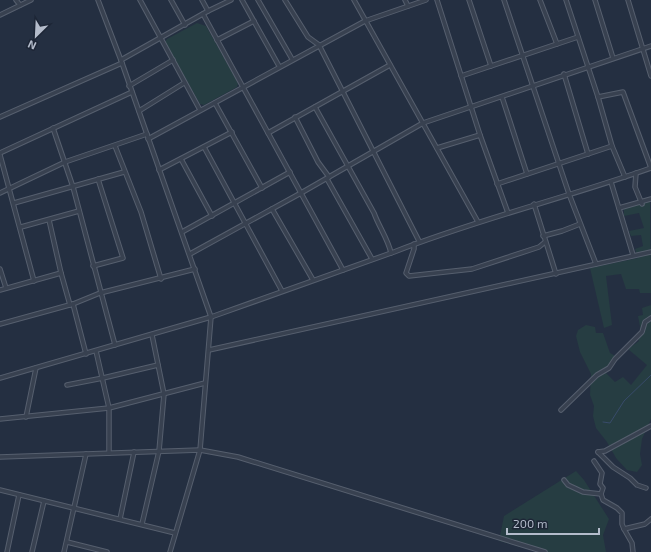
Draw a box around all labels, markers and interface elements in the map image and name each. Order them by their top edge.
north arrow [16,16,56,56]
text: N [25,38,38,53]
scale bar [507,510,599,536]
text: 200 m [513,516,547,530]

